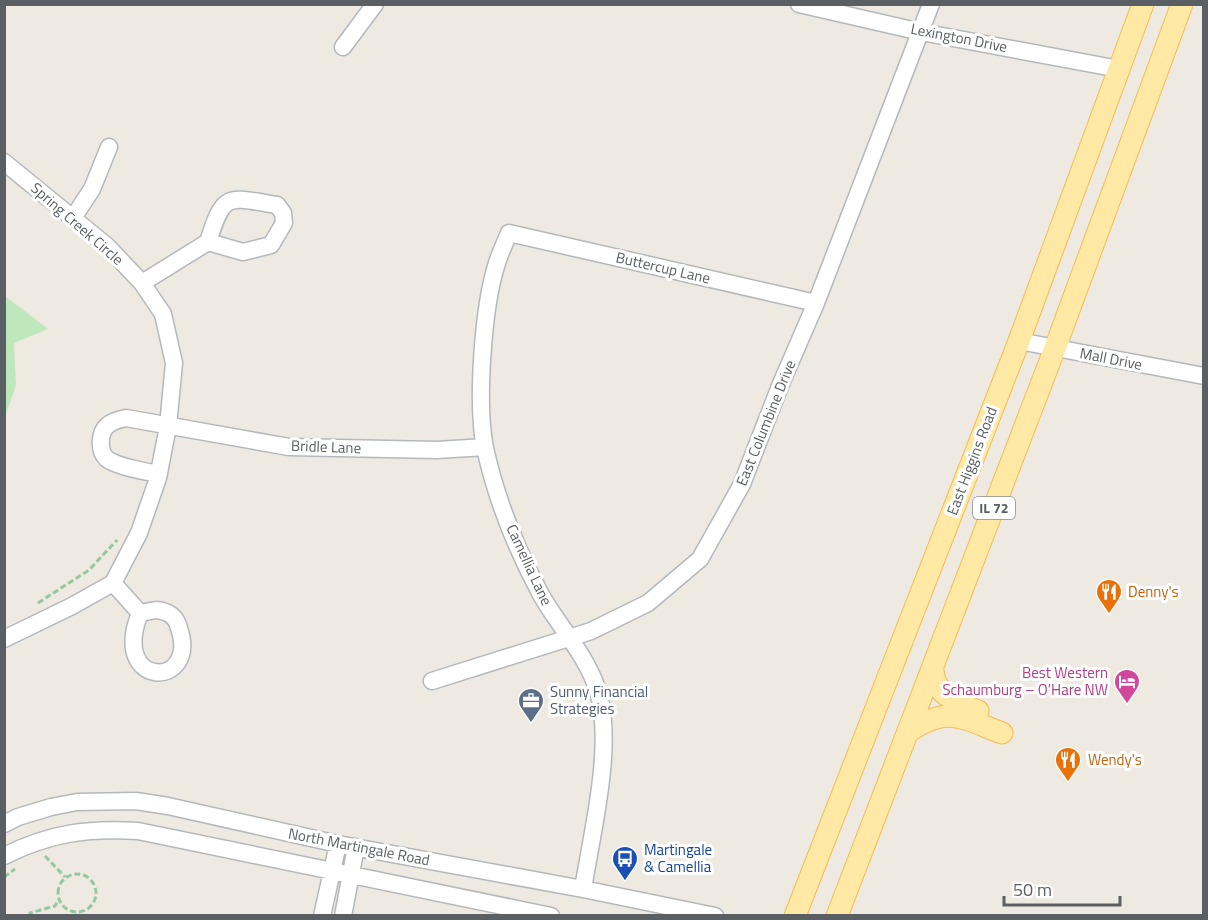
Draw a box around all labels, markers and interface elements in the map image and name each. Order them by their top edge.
street label: Lexington Drive [909,17,1009,58]
street label: Spring Creek Circle [26,177,129,270]
street label: Buttercup Lane [614,245,713,290]
street label: Mall Drive [1078,341,1144,376]
street label: East Columbine Drive [730,356,801,489]
street label: East Higgins Road [940,403,1003,518]
street label: Bridle Lane [290,434,362,459]
road number: IL 72 [973,497,1015,519]
street label: Camellia Lane [501,520,558,609]
restaurant icon: Denny's [1094,577,1124,615]
place label: Denny's [1128,580,1179,603]
place label: Best Western Schaumburg – O’Hare NW [942,661,1108,701]
hotel icon: Best Western Schaumburg – O’Hare NW [1112,667,1142,705]
place label: Sunny Financial Strategies [550,680,648,720]
office icon: Sunny Financial Strategies [516,686,546,724]
restaurant icon: Wendy's [1053,745,1083,783]
place label: Wendy's [1088,748,1142,771]
street label: North Martingale Road [286,822,432,872]
place label: Martingale & Camellia [644,838,712,878]
bus stop icon: Martingale & Camellia [610,844,640,882]
scale bar [1004,869,1120,907]
text: 50 m [1013,876,1052,903]

